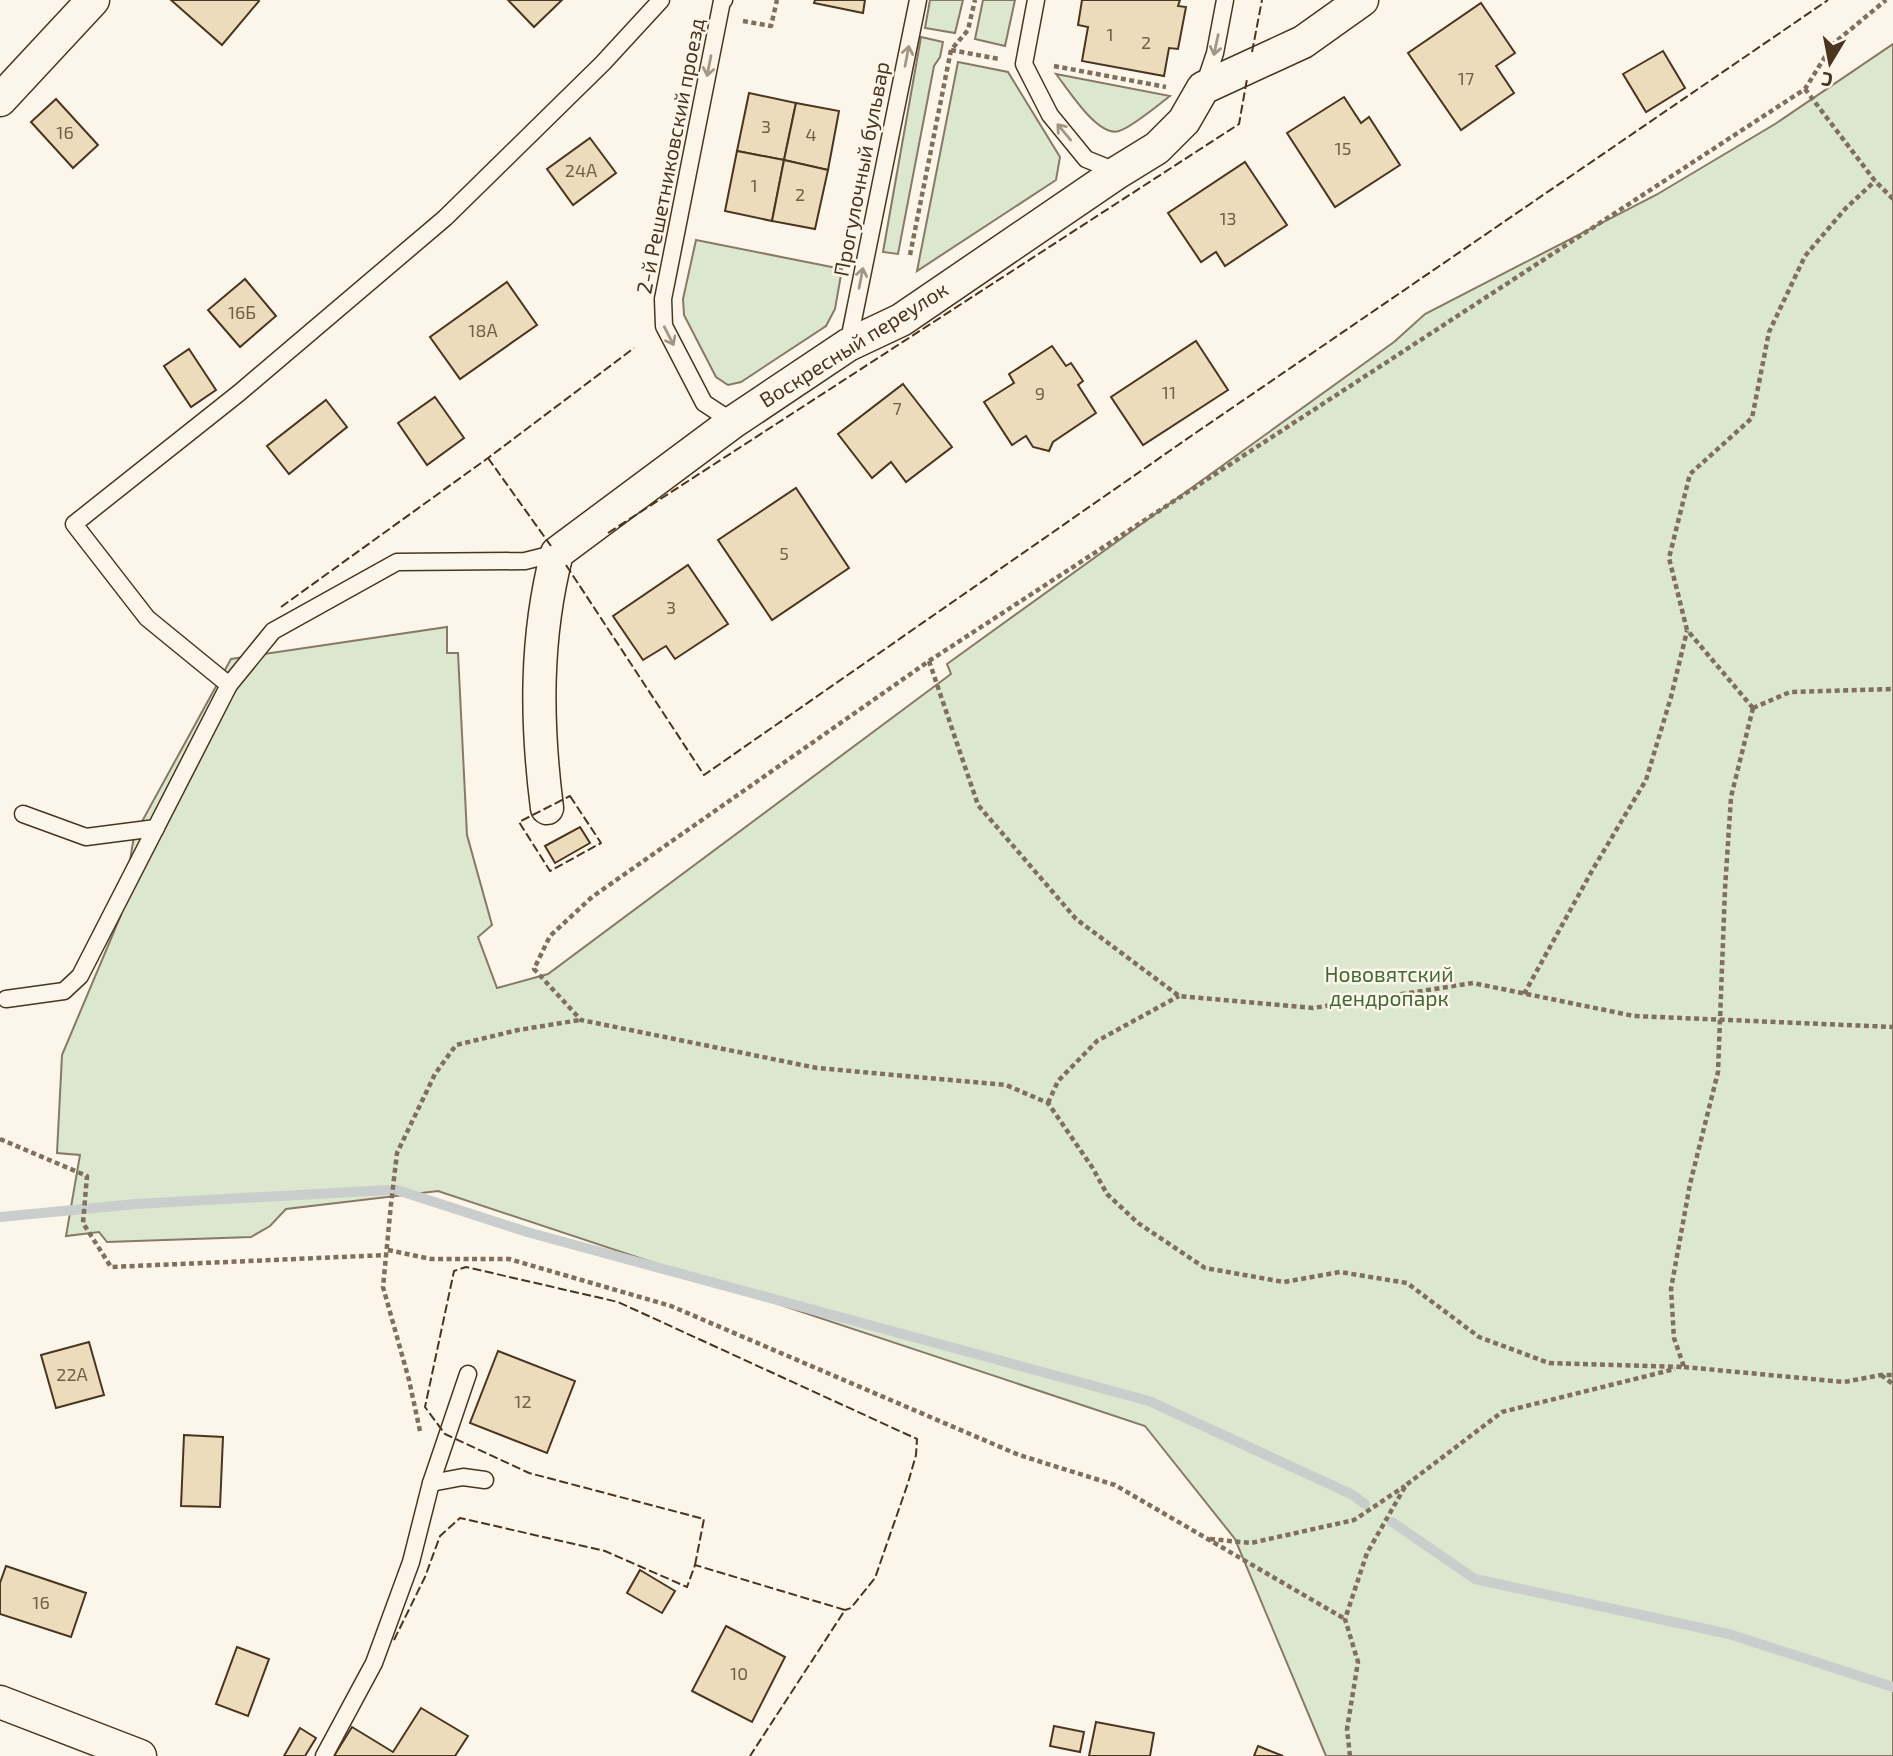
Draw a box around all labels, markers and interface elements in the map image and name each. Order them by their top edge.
street label: 2-й Решетниковский проезд [630,16,709,296]
house number: 1 [1106,23,1114,45]
north arrow [1795,28,1865,98]
house number: 2 [1141,31,1151,53]
one-way arrow [1209,33,1223,56]
one-way arrow [900,45,914,67]
one-way arrow [702,54,715,77]
street label: Прогулочный бульвар [827,59,895,278]
house number: 17 [1458,67,1474,89]
text: С [1819,68,1834,93]
house number: 3 [761,115,771,137]
house number: 16 [56,121,74,143]
house number: 4 [805,123,817,145]
one-way arrow [1056,124,1072,142]
house number: 15 [1335,137,1351,159]
house number: 24А [565,159,598,181]
house number: 1 [750,174,758,196]
house number: 2 [795,183,805,205]
house number: 13 [1219,207,1237,229]
one-way arrow [855,267,869,290]
street label: Воскресный переулок [754,276,953,413]
house number: 16Б [228,301,256,323]
house number: 18А [468,319,498,341]
one-way arrow [663,325,677,346]
house number: 11 [1162,381,1176,403]
house number: 9 [1035,382,1045,404]
house number: 7 [892,397,902,419]
house number: 5 [779,542,789,564]
house number: 3 [666,596,676,618]
park label: Нововятский дендропарк [1324,961,1454,1010]
house number: 22А [56,1363,89,1385]
house number: 12 [514,1390,532,1412]
house number: 16 [32,1591,50,1613]
house number: 10 [730,1662,748,1684]

